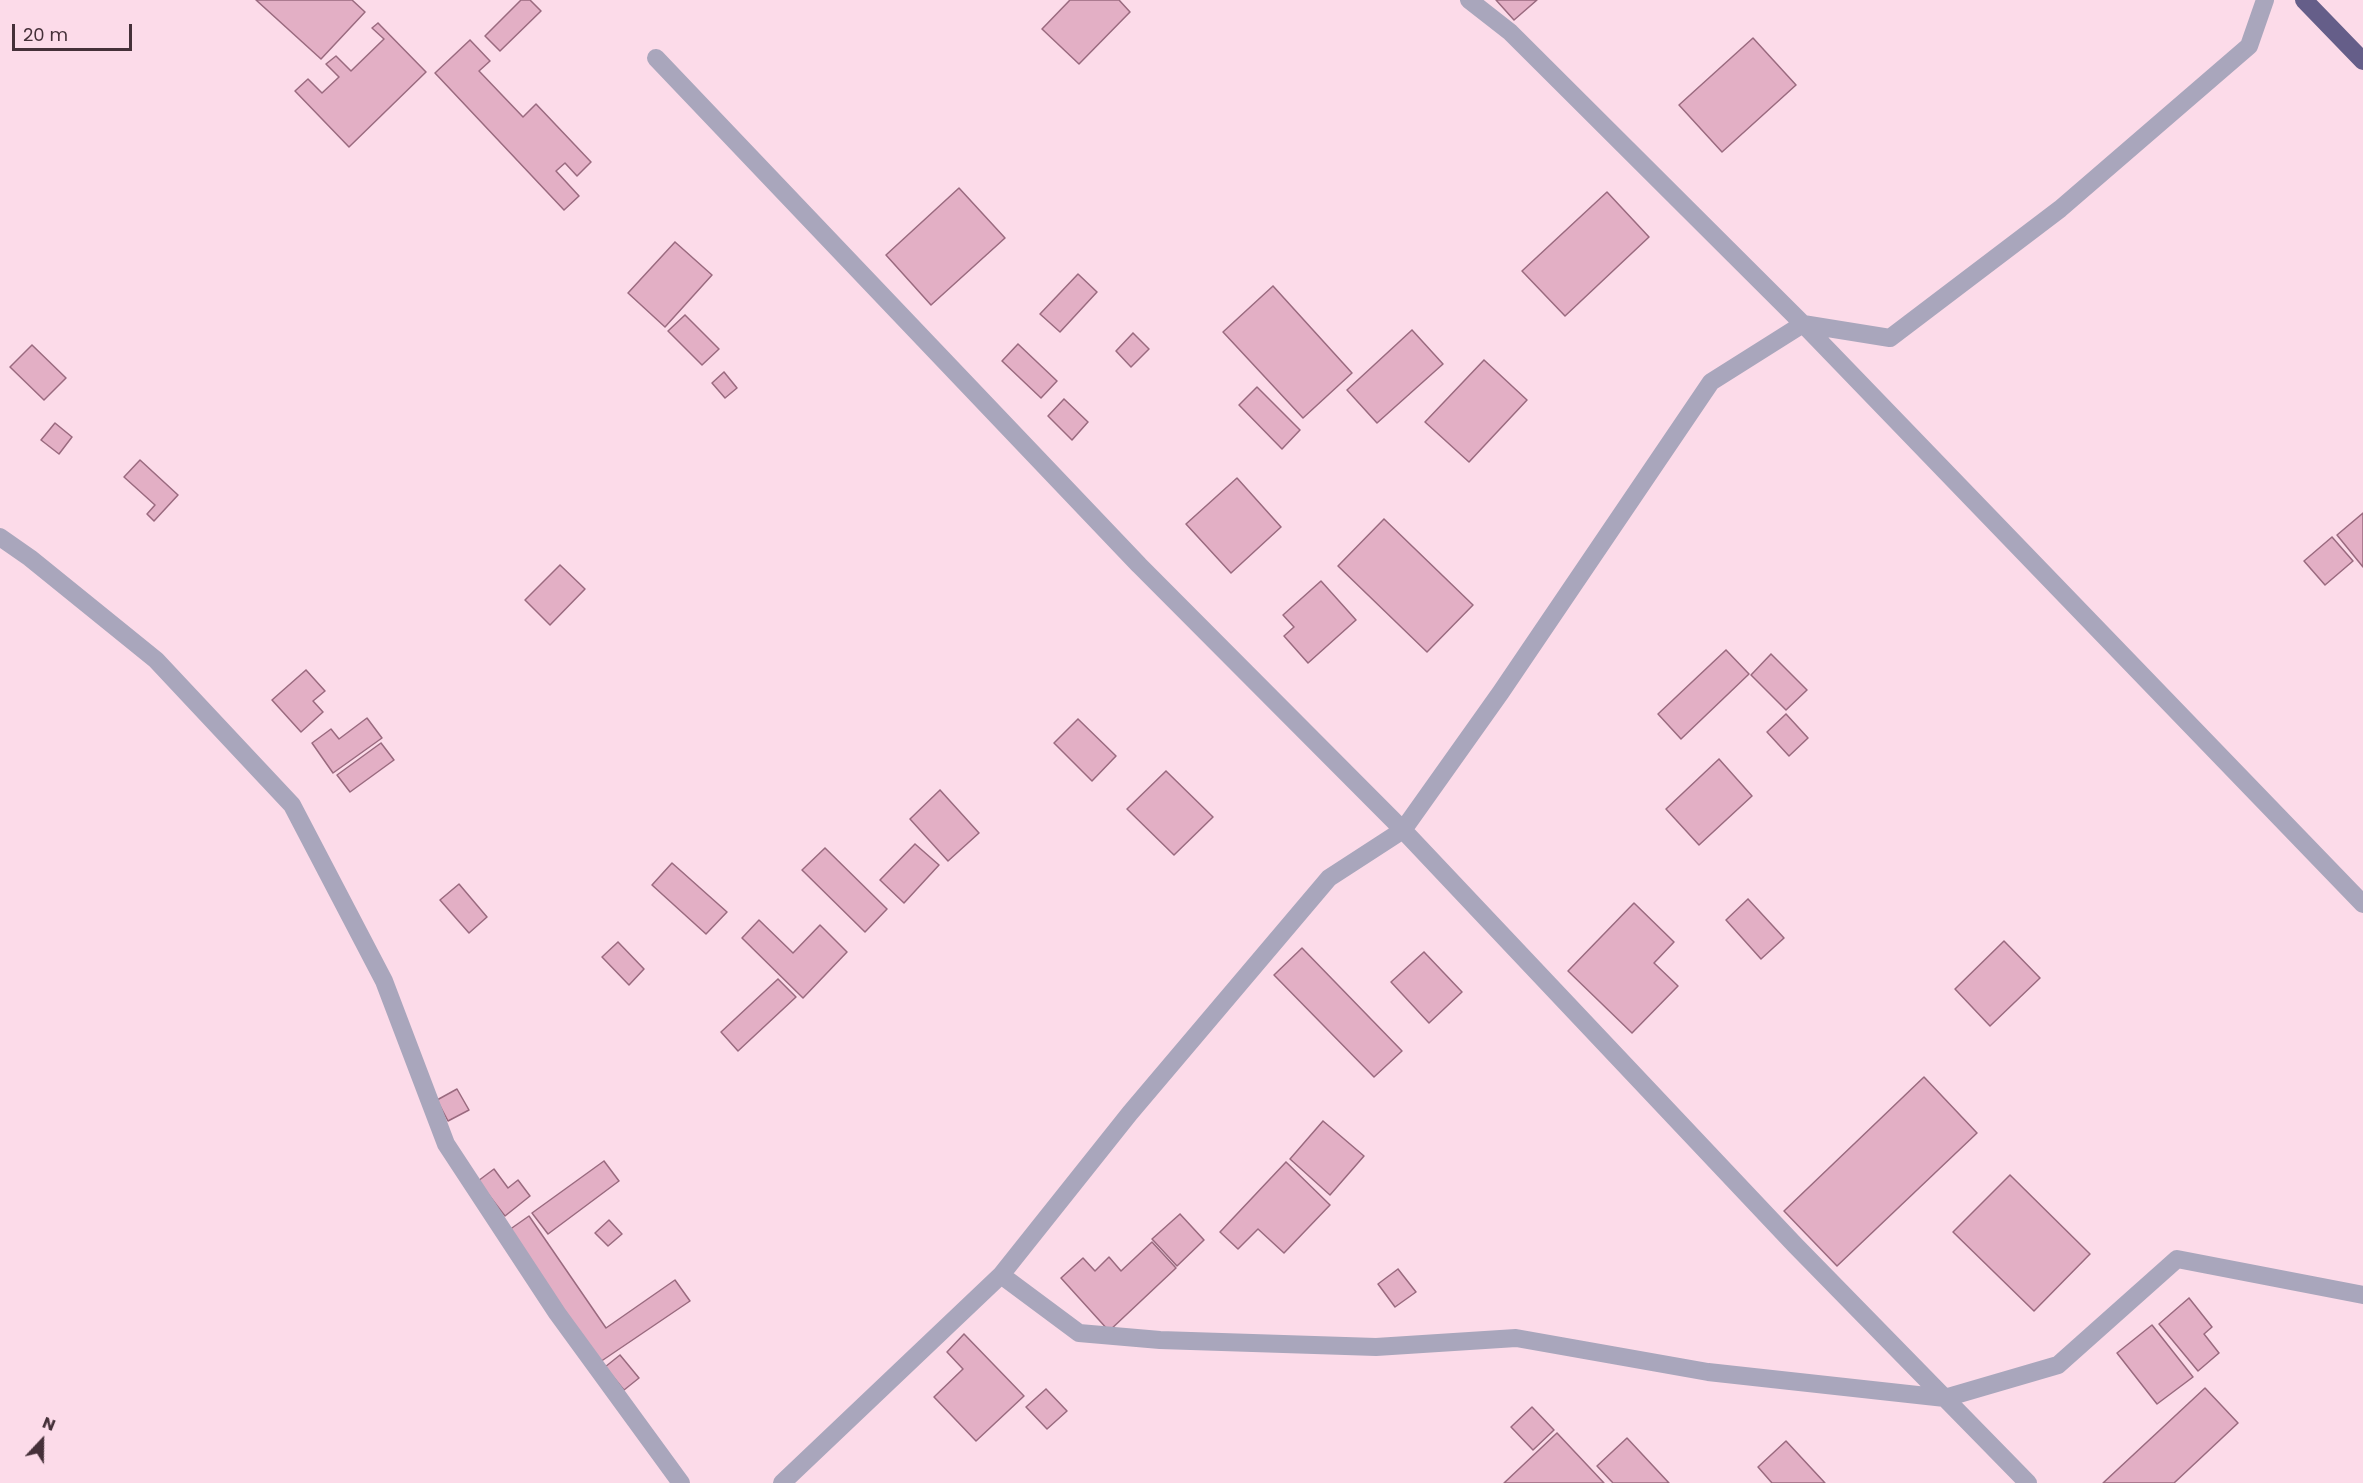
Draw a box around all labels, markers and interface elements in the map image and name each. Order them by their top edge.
scale bar [15,12,135,50]
text: 20 m [23,22,68,47]
north arrow [12,1411,72,1471]
text: N [39,1411,59,1437]

